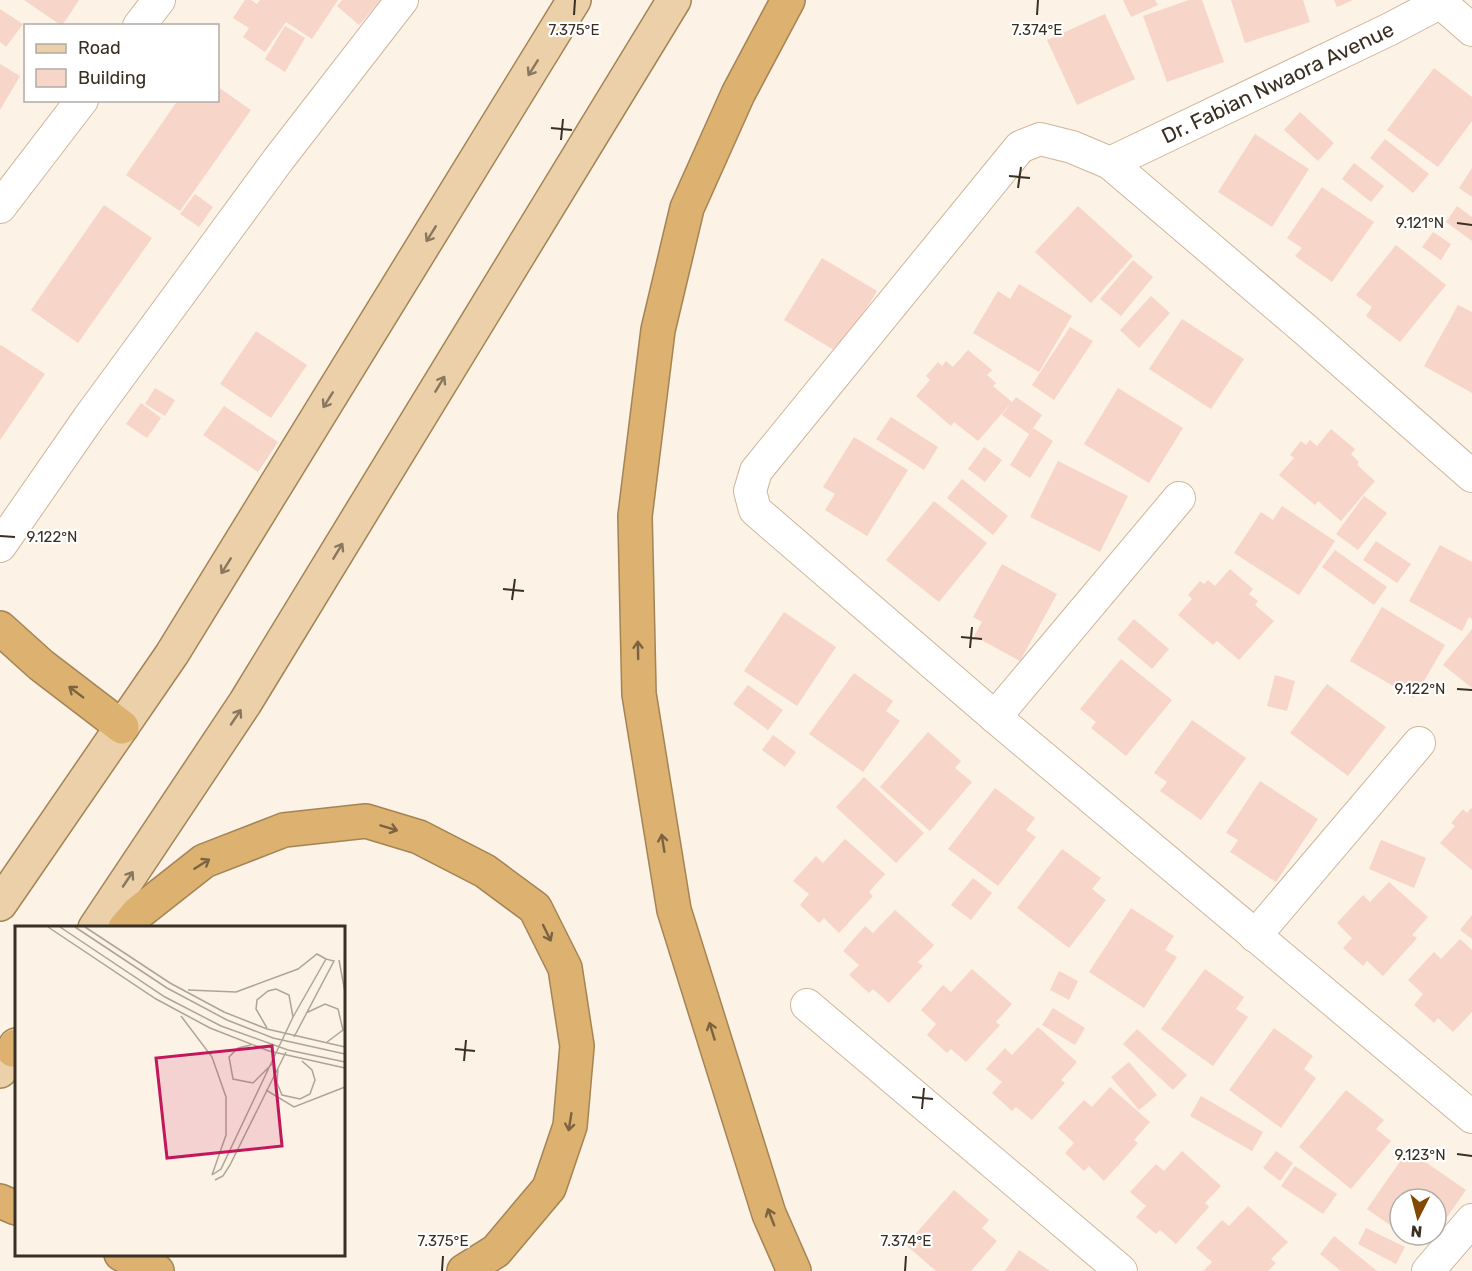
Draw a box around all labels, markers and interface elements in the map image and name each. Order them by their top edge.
street label: Dr. Fabian Nwaora Avenue [1157,16,1398,148]
text: 7.375°E [548,21,600,39]
text: 7.374°E [1012,21,1062,39]
legend [24,24,219,102]
text: Road [78,37,121,59]
one-way arrow [526,59,538,76]
text: Building [78,67,146,89]
text: 9.121°N [1396,214,1444,232]
one-way arrow [424,225,436,242]
one-way arrow [434,376,446,393]
one-way arrow [322,391,334,408]
text: 9.122°N [27,528,77,546]
one-way arrow [333,543,345,560]
one-way arrow [220,557,232,574]
one-way arrow [633,640,644,660]
text: 9.122°N [1395,680,1445,698]
one-way arrow [68,685,84,698]
one-way arrow [230,709,242,725]
one-way arrow [379,823,398,834]
one-way arrow [657,834,668,853]
one-way arrow [194,857,211,870]
one-way arrow [122,871,134,888]
one-way arrow [542,923,553,941]
inset map [15,926,345,1256]
one-way arrow [706,1022,717,1041]
one-way arrow [564,1112,575,1131]
text: 9.123°N [1394,1146,1446,1164]
north arrow [1388,1187,1448,1247]
one-way arrow [765,1208,776,1227]
text: N [1410,1221,1423,1241]
text: 7.375°E [417,1232,469,1250]
text: 7.374°E [881,1232,931,1250]

